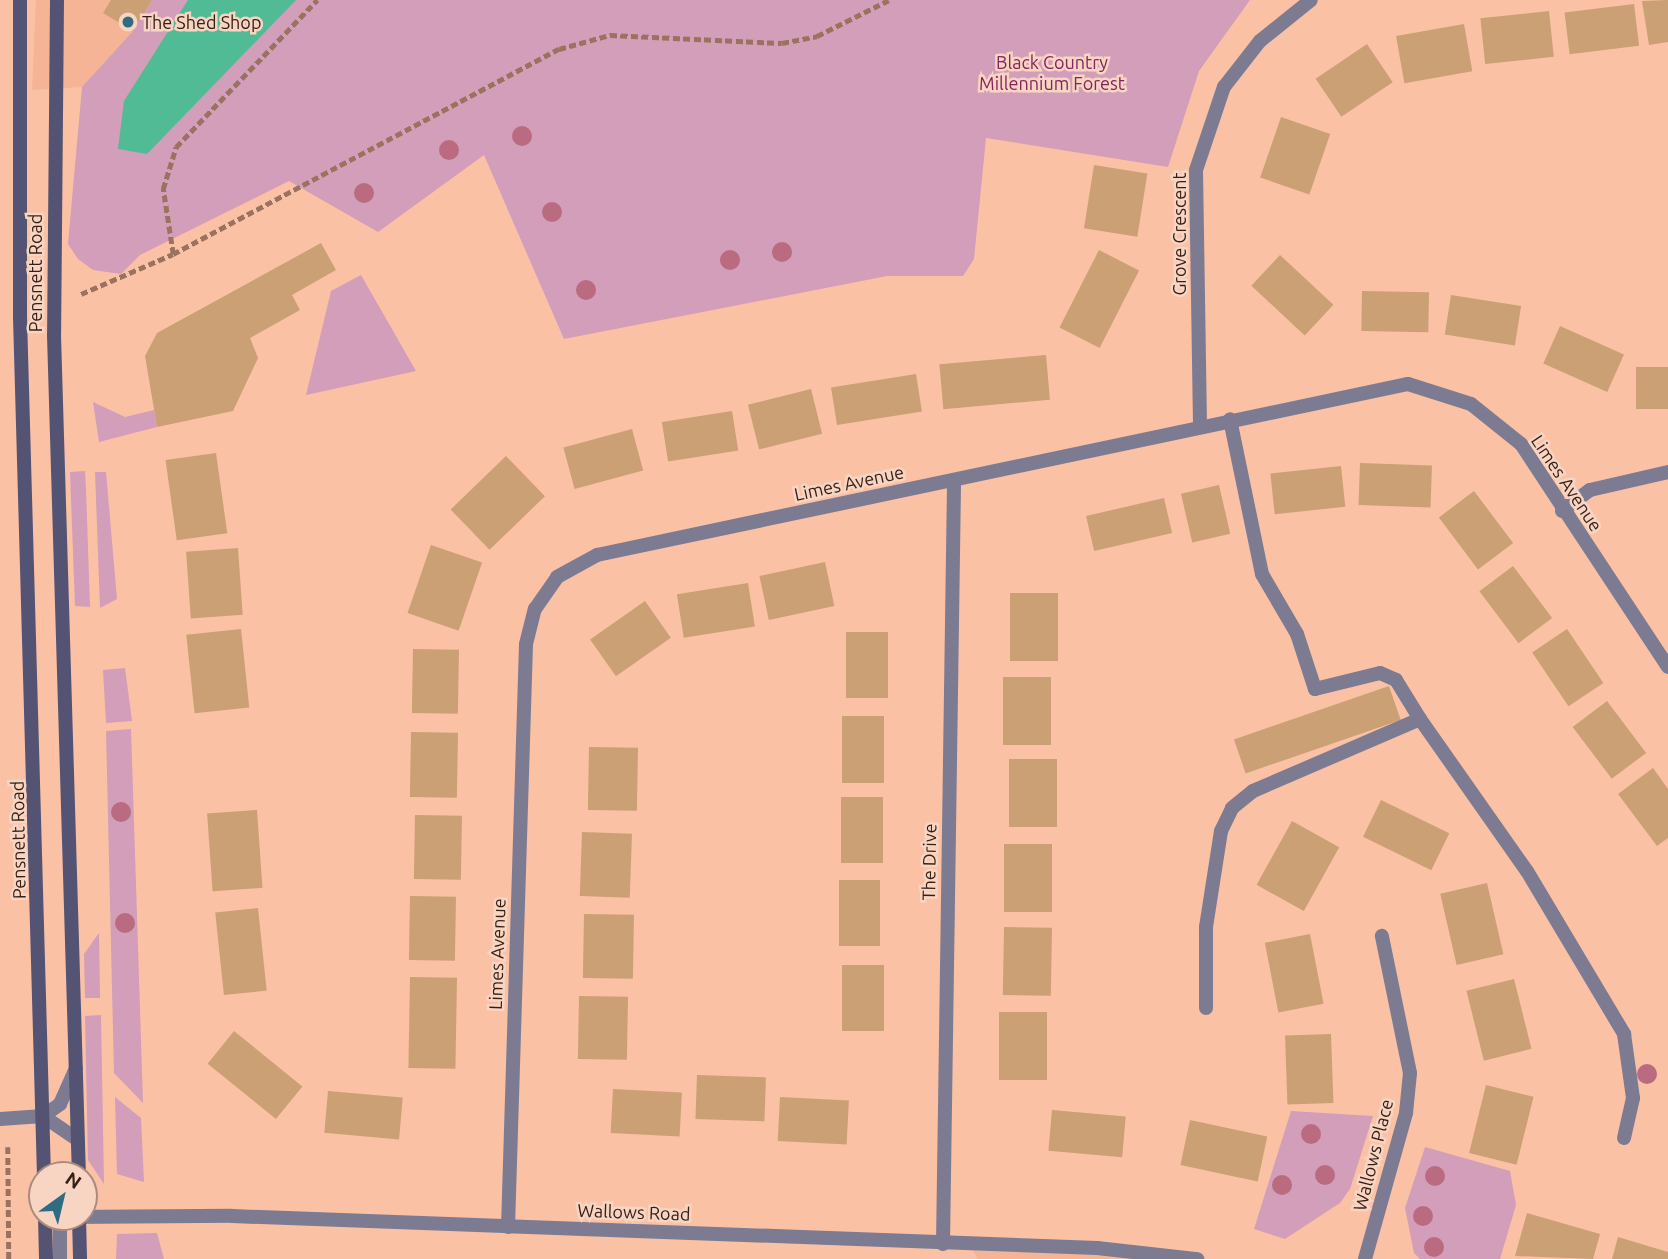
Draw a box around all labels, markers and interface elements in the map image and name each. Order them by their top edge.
place label: The Shed Shop [142,11,261,33]
marker: The Shed Shop [120,14,136,30]
park label: Black Country Millennium Forest [979,52,1125,94]
street label: Grove Crescent [1168,172,1190,296]
street label: Pensnett Road [24,214,46,332]
street label: Limes Avenue [1527,431,1607,535]
street label: Limes Avenue [792,461,906,505]
street label: Pensnett Road [6,781,30,899]
street label: The Drive [918,823,940,901]
street label: Limes Avenue [484,898,510,1010]
street label: Wallows Place [1349,1097,1397,1213]
north arrow [28,1161,98,1231]
text: N [62,1167,86,1193]
street label: Wallows Road [577,1199,691,1225]

